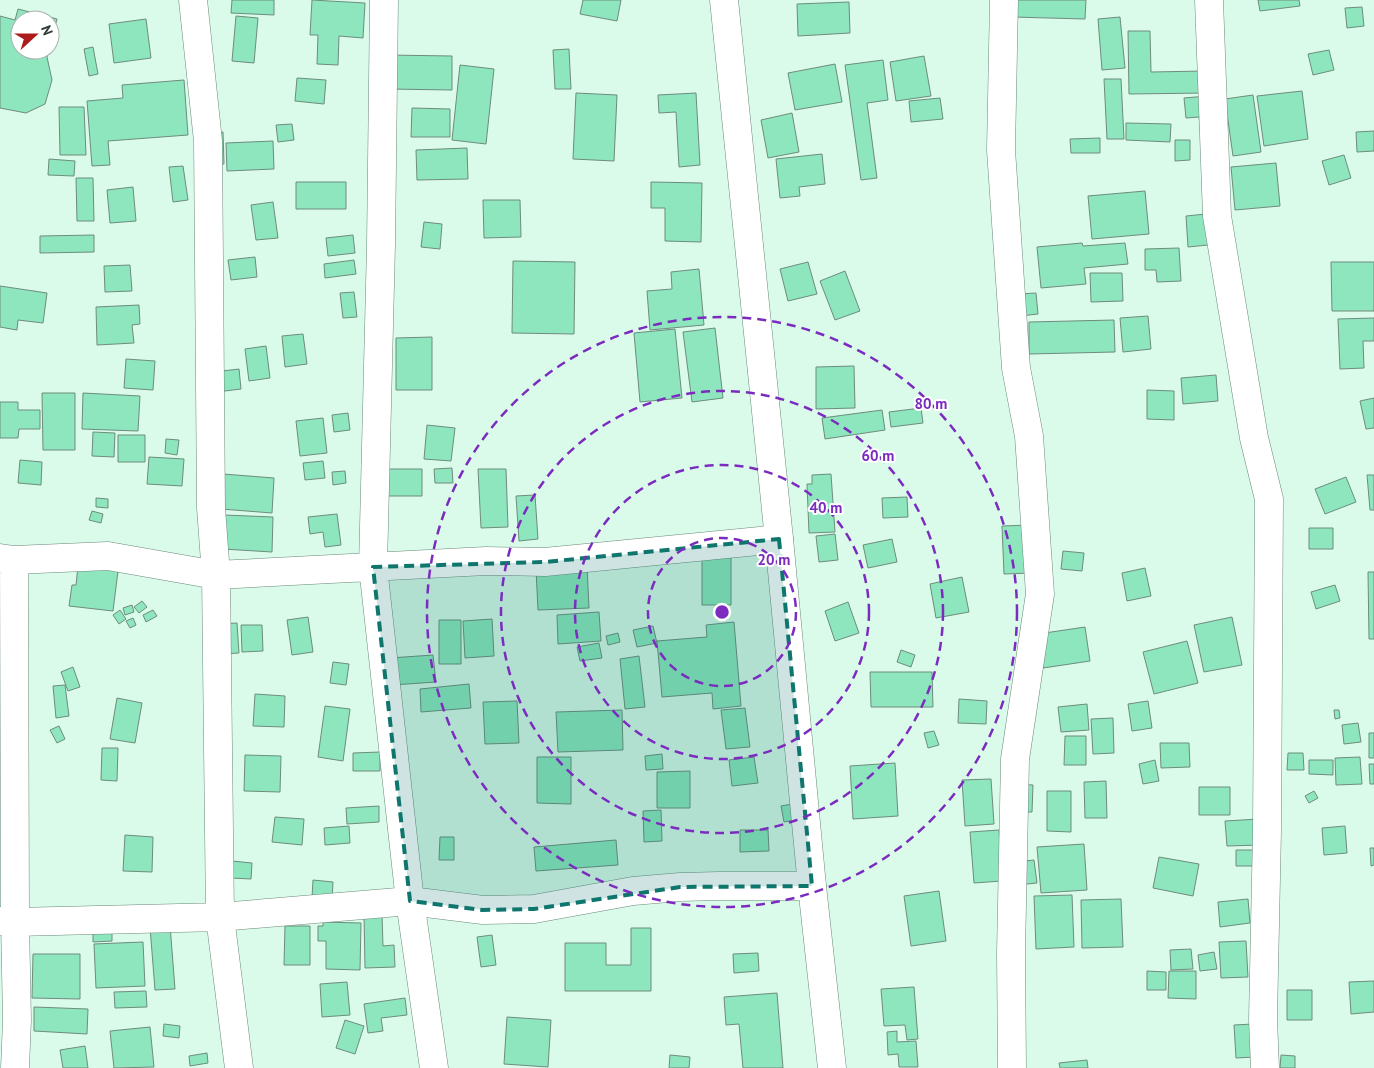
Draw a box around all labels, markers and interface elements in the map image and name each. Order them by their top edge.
north arrow [10,10,60,60]
text: N [37,23,57,38]
text: 80 m [915,394,947,413]
text: 60 m [862,446,894,465]
text: 40 m [810,498,842,517]
text: 20 m [758,550,790,569]
centre of rings [713,603,731,621]

